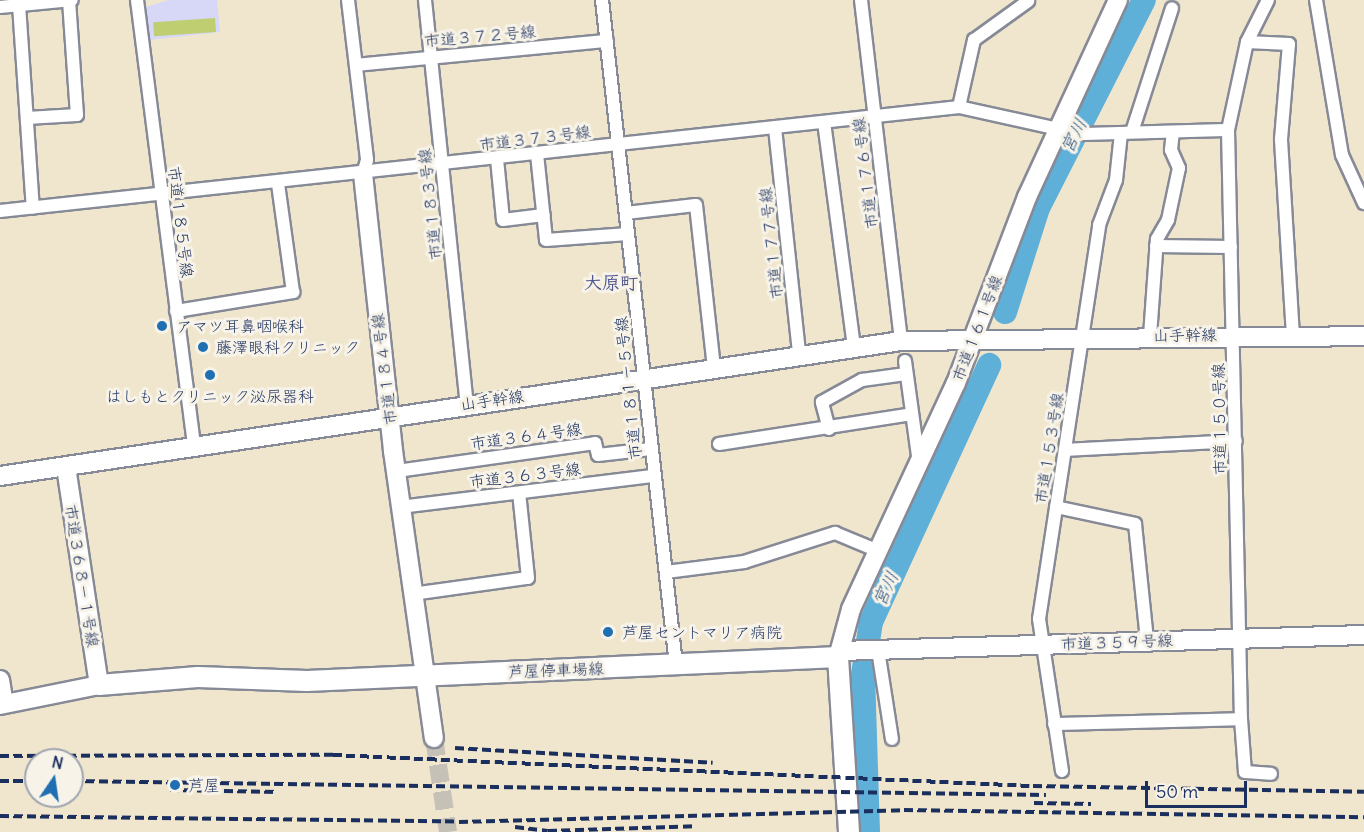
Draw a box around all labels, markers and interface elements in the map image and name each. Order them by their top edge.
street label: 市道３７２号線 [423,22,537,50]
water label: 宮川 [1056,115,1092,157]
street label: 市道１７６号線 [849,116,881,230]
street label: 市道３７３号線 [478,122,592,154]
street label: 市道１８３号線 [415,147,445,261]
street label: 市道１８５号線 [165,165,197,279]
street label: 市道１７７号線 [756,186,786,300]
district label: 大原町 [584,272,638,294]
street label: 市道１６１号線 [948,272,1006,384]
street label: 市道１８４号線 [368,312,400,426]
street label: 市道１８１－５号線 [611,315,645,461]
place label: アマツ耳鼻咽喉科 [176,316,304,336]
marker: アマツ耳鼻咽喉科 [153,317,171,335]
street label: 山手幹線 [1153,325,1217,345]
place label: 藤澤眼科クリニック [216,337,360,357]
marker: 藤澤眼科クリニック [194,338,212,356]
street label: 市道１５０号線 [1208,363,1230,475]
marker: はしもとクリニック泌尿器科 [201,366,219,384]
place label: はしもとクリニック泌尿器科 [106,386,314,406]
street label: 山手幹線 [459,386,525,414]
street label: 市道１５３号線 [1031,391,1067,505]
street label: 市道３６４号線 [469,419,583,453]
street label: 市道３６３号線 [468,459,582,491]
street label: 市道３６８－１号線 [61,503,103,649]
water label: 宮川 [869,568,903,610]
place label: 芦屋セントマリア病院 [622,622,782,642]
marker: 芦屋セントマリア病院 [599,623,617,641]
street label: 市道３５９号線 [1061,630,1173,654]
street label: 芦屋停車場線 [508,659,604,681]
north arrow [24,748,84,808]
text: N [50,751,65,773]
scale bar [1148,769,1250,807]
place label: 芦屋 [188,775,220,795]
marker: 芦屋 [166,776,184,794]
text: 50 m [1156,780,1198,803]

